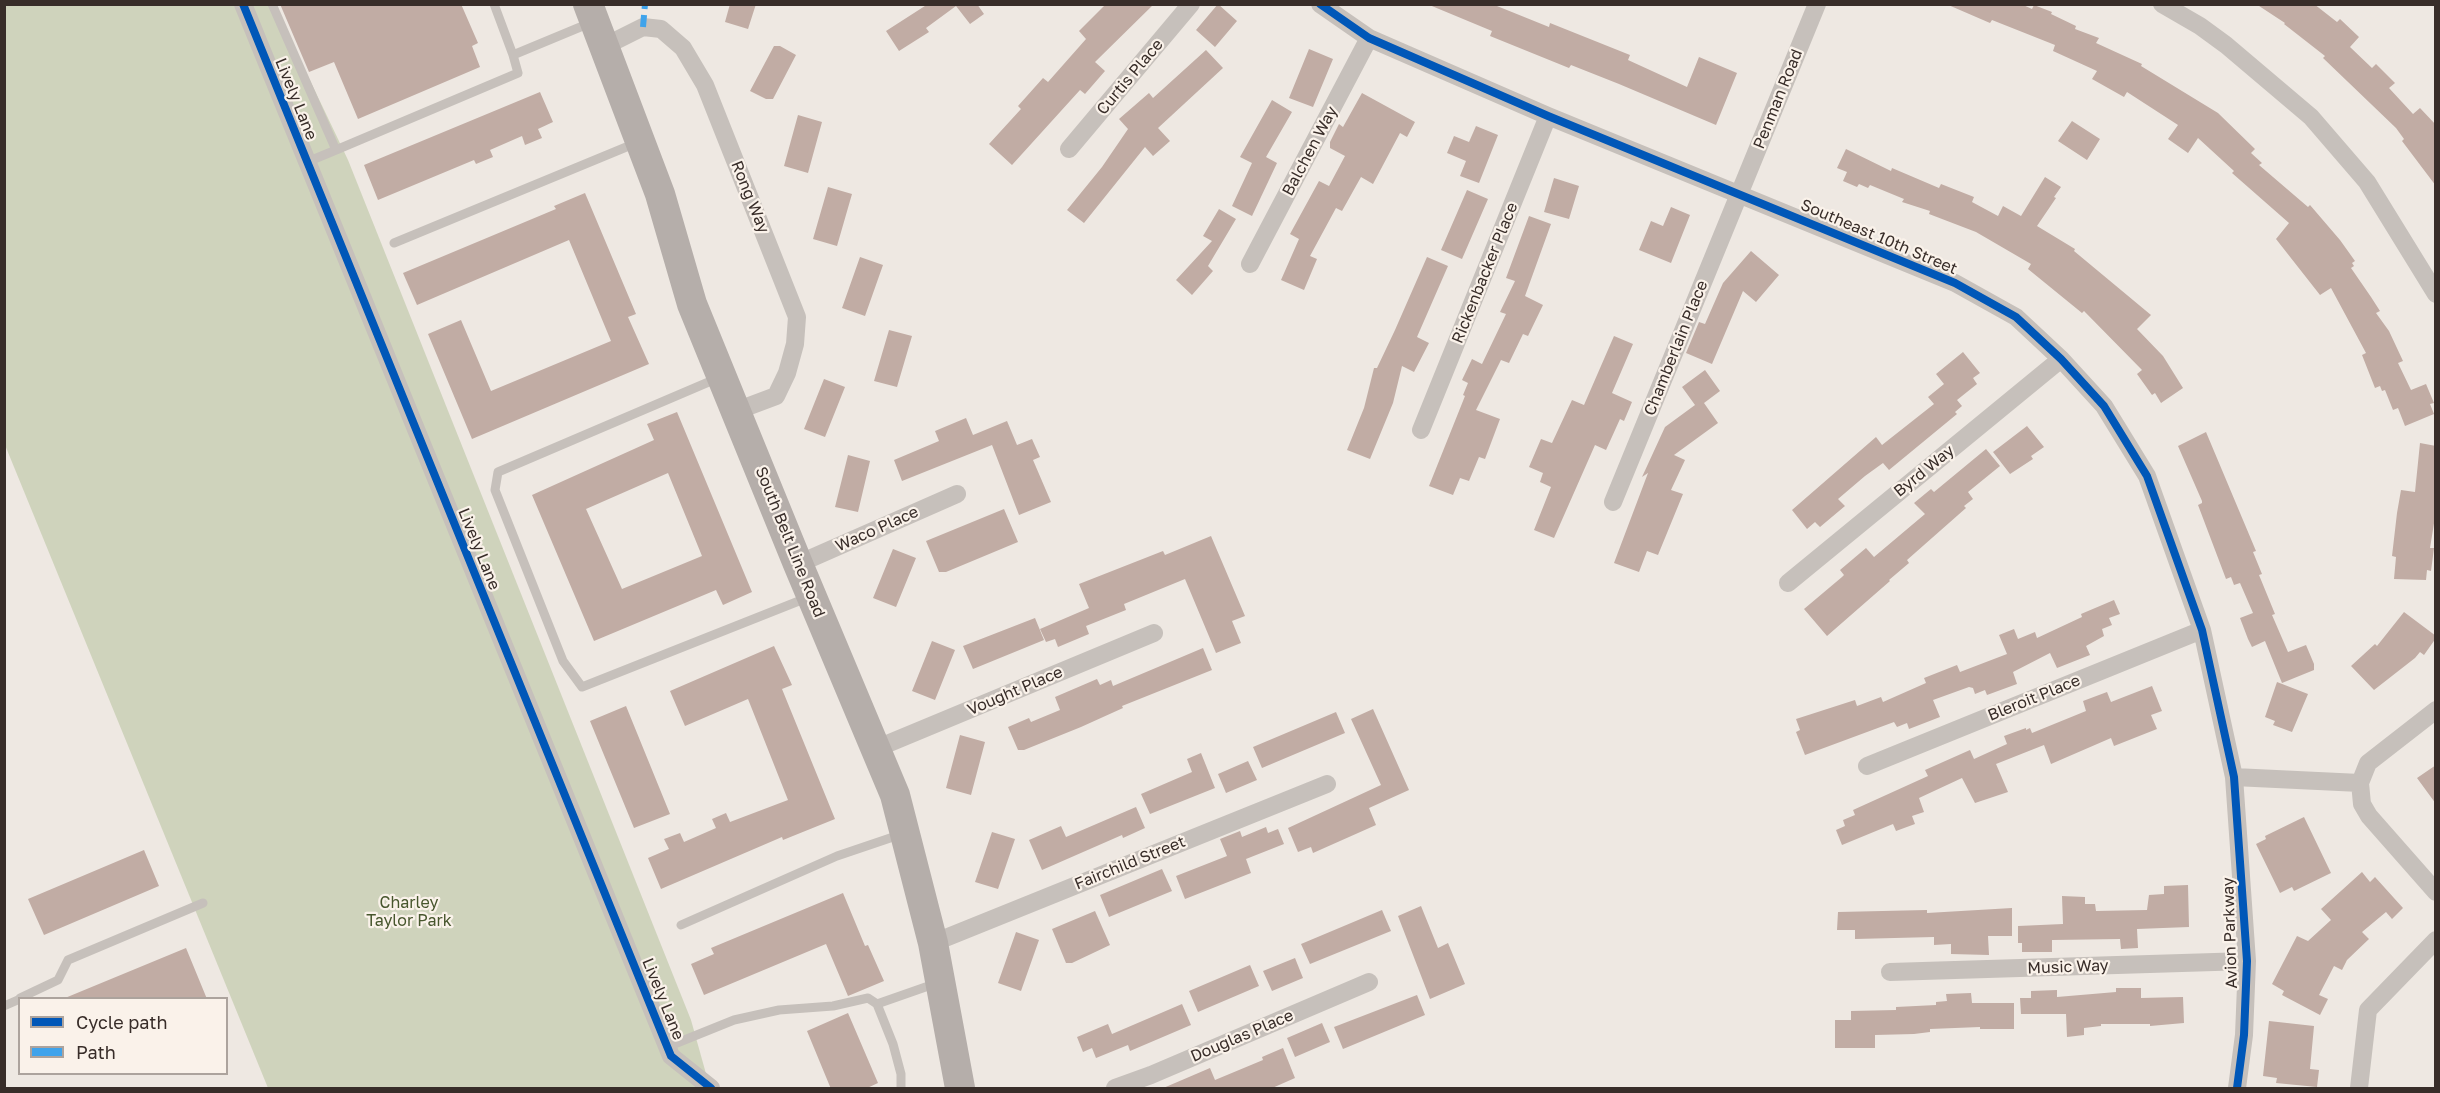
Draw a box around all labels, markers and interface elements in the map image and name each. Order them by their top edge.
street label: Curtis Place [1093,35,1167,119]
street label: Penman Road [1749,46,1807,152]
street label: Lively Lane [271,55,321,143]
street label: Balchen Way [1278,103,1342,199]
street label: Rong Way [727,158,773,236]
street label: Southeast 10th Street [1798,195,1960,279]
street label: Rickenbacker Place [1448,200,1522,346]
street label: Chamberlain Place [1640,278,1712,418]
street label: Byrd Way [1890,441,1958,501]
street label: South Belt Line Road [751,464,829,620]
street label: Waco Place [833,502,921,556]
street label: Lively Lane [454,505,504,593]
street label: Vought Place [964,662,1066,720]
street label: Bleroit Place [1985,671,2083,725]
street label: Fairchild Street [1072,832,1188,894]
street label: Avion Parkway [2218,877,2242,989]
park label: Charley Taylor Park [366,893,452,931]
street label: Lively Lane [638,955,688,1043]
street label: Music Way [2027,956,2109,978]
legend [18,997,228,1075]
street label: Douglas Place [1188,1006,1296,1066]
text: Cycle path [76,1011,168,1033]
text: Path [76,1041,116,1063]

